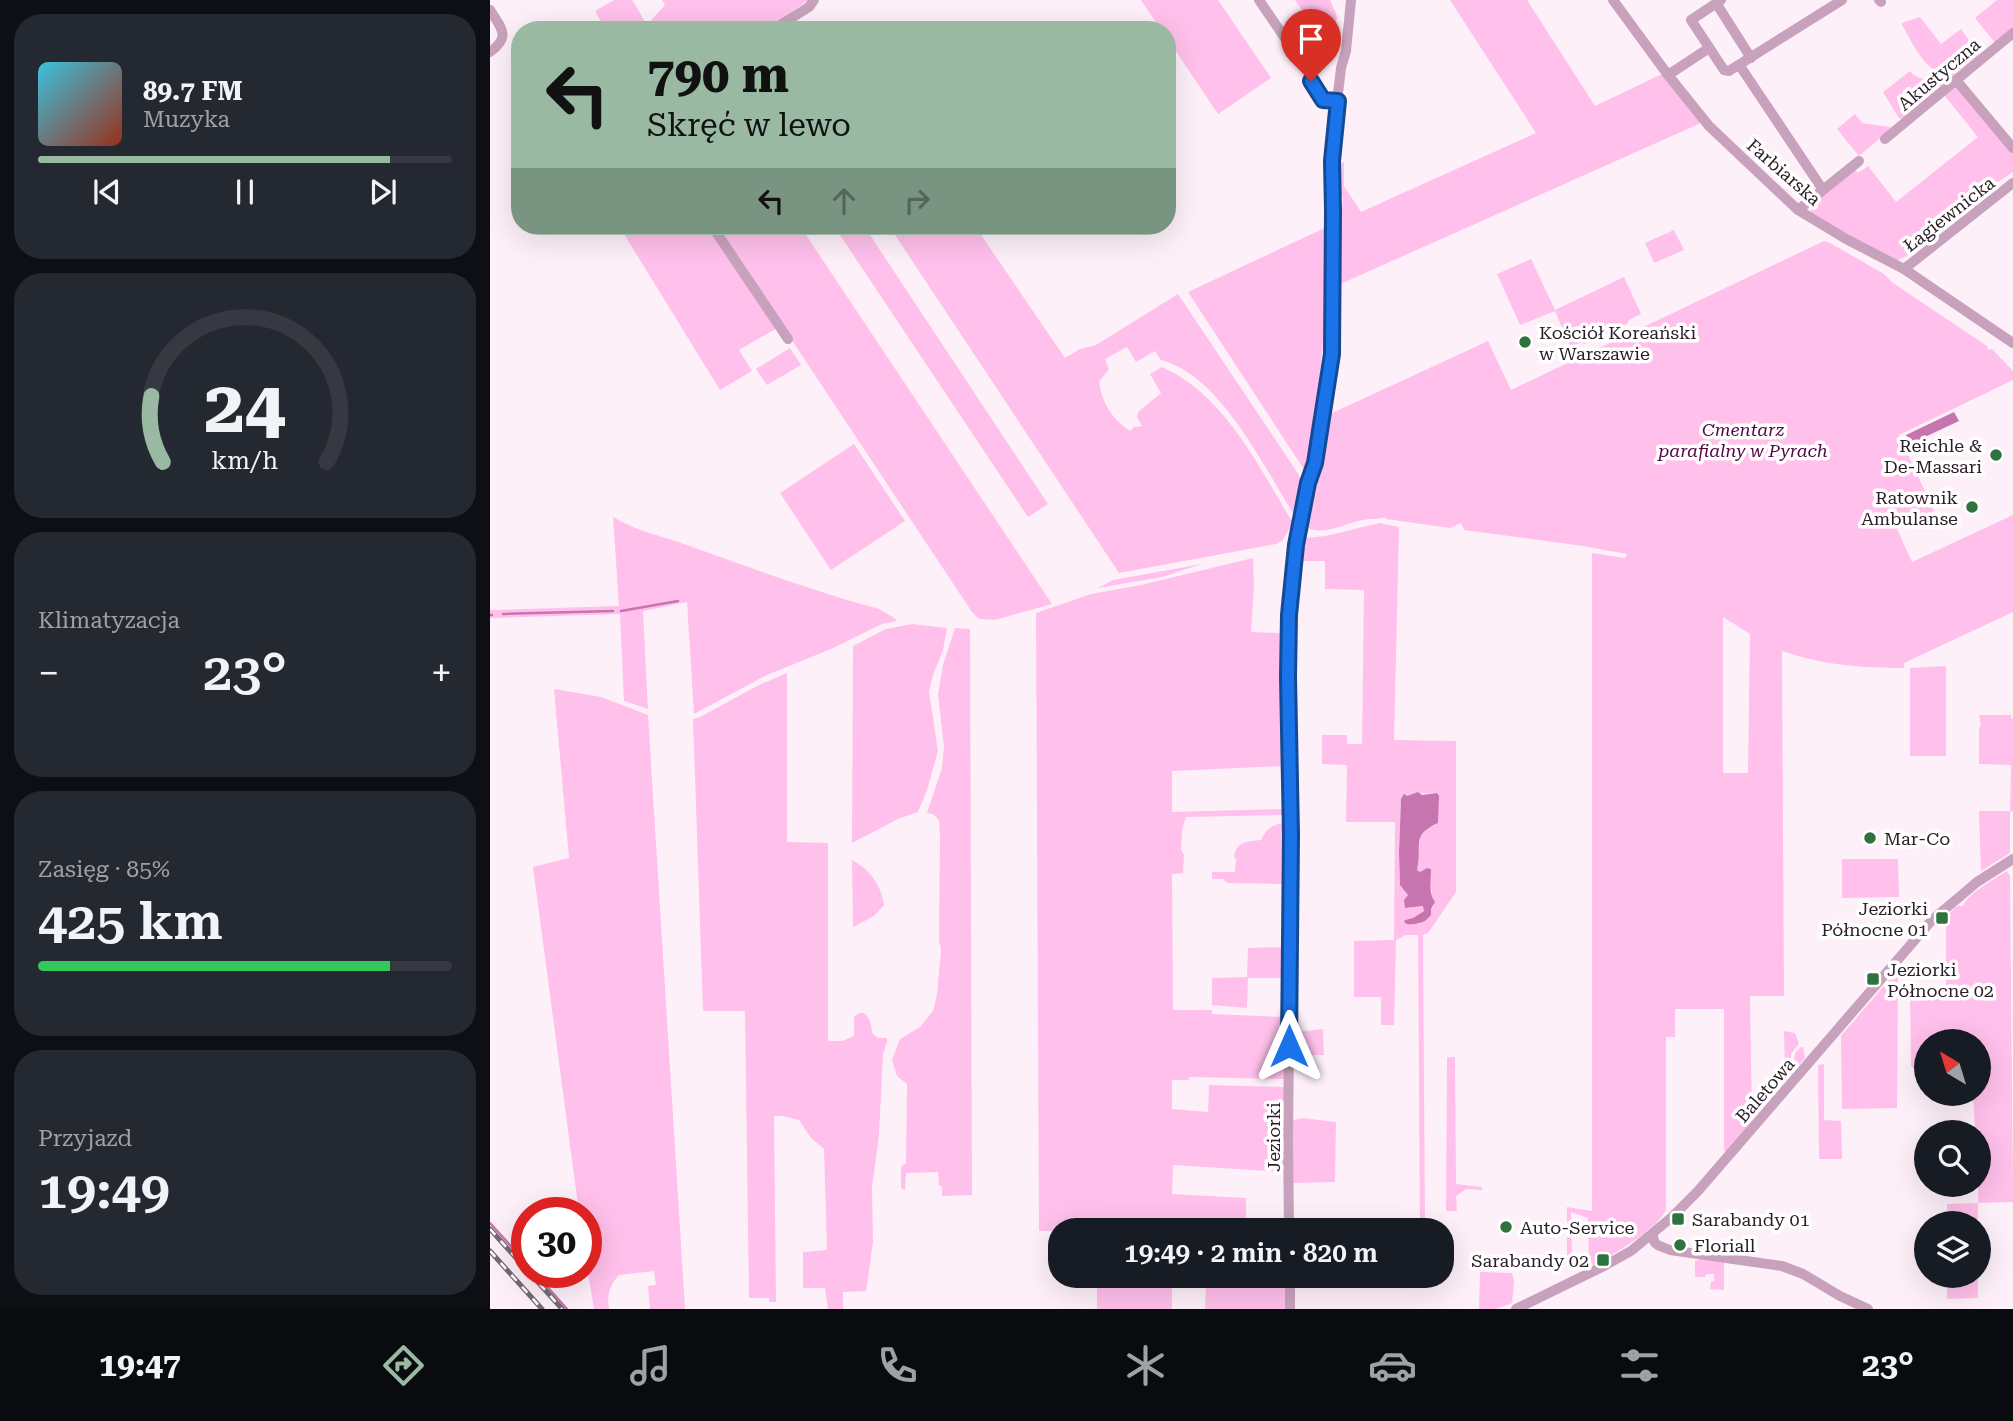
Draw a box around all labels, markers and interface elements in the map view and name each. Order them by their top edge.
pin [1281,9,1341,81]
icon: arrive [1292,20,1330,58]
street label: Akustyczna [1894,33,1985,114]
text: 790 m [647,47,789,104]
icon: left [532,49,623,140]
text: 89.7 FM [143,76,243,106]
text: Muzyka [143,106,230,133]
text: Skręć w lewo [647,106,851,144]
street label: Farbiarska [1743,134,1825,210]
street label: Łagiewnicka [1899,172,1999,256]
icon: previous [88,173,126,211]
icon: pause [226,173,264,211]
icon: next [364,173,402,211]
icon: left [752,182,790,220]
icon: ahead [825,182,863,220]
icon: right [898,182,936,220]
place label: Kościół Koreański w Warszawie [1539,322,1697,364]
marker: Kościół Koreański w Warszawie [1517,334,1533,350]
text: 24 [204,365,286,450]
park label: Cmentarz parafialny w Pyrach [1656,419,1828,461]
place label: Reichle & De-Massari [1884,435,1982,477]
text: km/h [212,445,278,474]
marker: Reichle & De-Massari [1988,447,2004,463]
place label: Ratownik Ambulanse [1861,487,1958,529]
marker: Ratownik Ambulanse [1964,499,1980,515]
text: Klimatyzacja [38,607,180,634]
text: 23° [203,642,287,703]
text: − [38,651,59,695]
text: + [431,651,452,695]
place label: Mar-Co [1884,828,1950,849]
marker: Mar-Co [1862,830,1878,846]
text: Zasięg · 85% [38,856,170,883]
text: 425 km [38,891,223,952]
place label: Jeziorki Północne 01 [1821,898,1928,940]
marker: Jeziorki Północne 01 [1934,910,1950,926]
place label: Jeziorki Północne 02 [1887,959,1994,1001]
marker: Jeziorki Północne 02 [1865,971,1881,987]
position arrow [1252,1009,1326,1083]
north arrow [1914,1029,1992,1106]
map controls [1914,1029,1991,1288]
street label: Baletowa [1731,1053,1799,1127]
street label: Jeziorki [1263,1102,1284,1172]
button: search [1914,1120,1991,1197]
text: Przyjazd [38,1125,132,1152]
text: 19:49 [38,1160,170,1221]
speed limit sign: 30 [511,1197,602,1288]
place label: Sarabandy 01 [1692,1209,1810,1230]
marker: Sarabandy 01 [1670,1211,1686,1227]
button: layers [1914,1211,1991,1288]
place label: Auto-Service [1520,1217,1635,1238]
marker: Auto-Service [1498,1219,1514,1235]
place label: Floriall [1694,1235,1756,1256]
marker: Floriall [1672,1237,1688,1253]
text: 19:49 · 2 min · 820 m [1124,1238,1378,1268]
place label: Sarabandy 02 [1471,1250,1589,1271]
marker: Sarabandy 02 [1595,1252,1611,1268]
icon: directions [379,1341,428,1390]
icon: music [626,1341,675,1390]
icon: phone [873,1341,922,1390]
icon: climate [1121,1341,1170,1390]
icon: car [1368,1341,1417,1390]
icon: filters [1615,1341,1664,1390]
text: 19:47 [99,1346,181,1384]
text: 23° [1862,1346,1914,1384]

